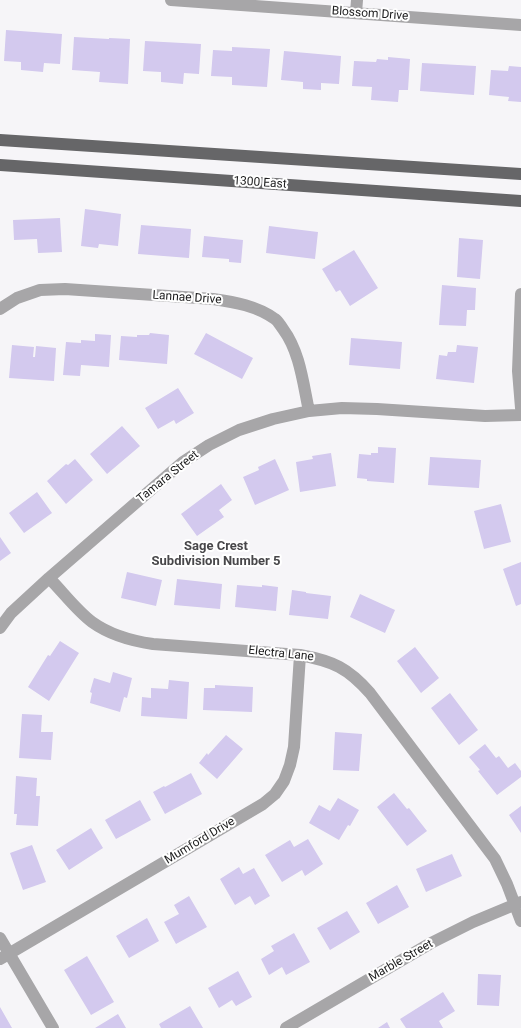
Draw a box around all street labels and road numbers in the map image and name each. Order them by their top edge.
street label: Blossom Drive [331,4,409,24]
street label: 1300 East [233,174,287,192]
street label: Lannae Drive [152,288,222,308]
street label: Tamara Street [134,448,202,506]
street label: Electra Lane [248,643,314,665]
street label: Mumford Drive [162,814,238,868]
street label: Marble Street [366,937,436,985]

